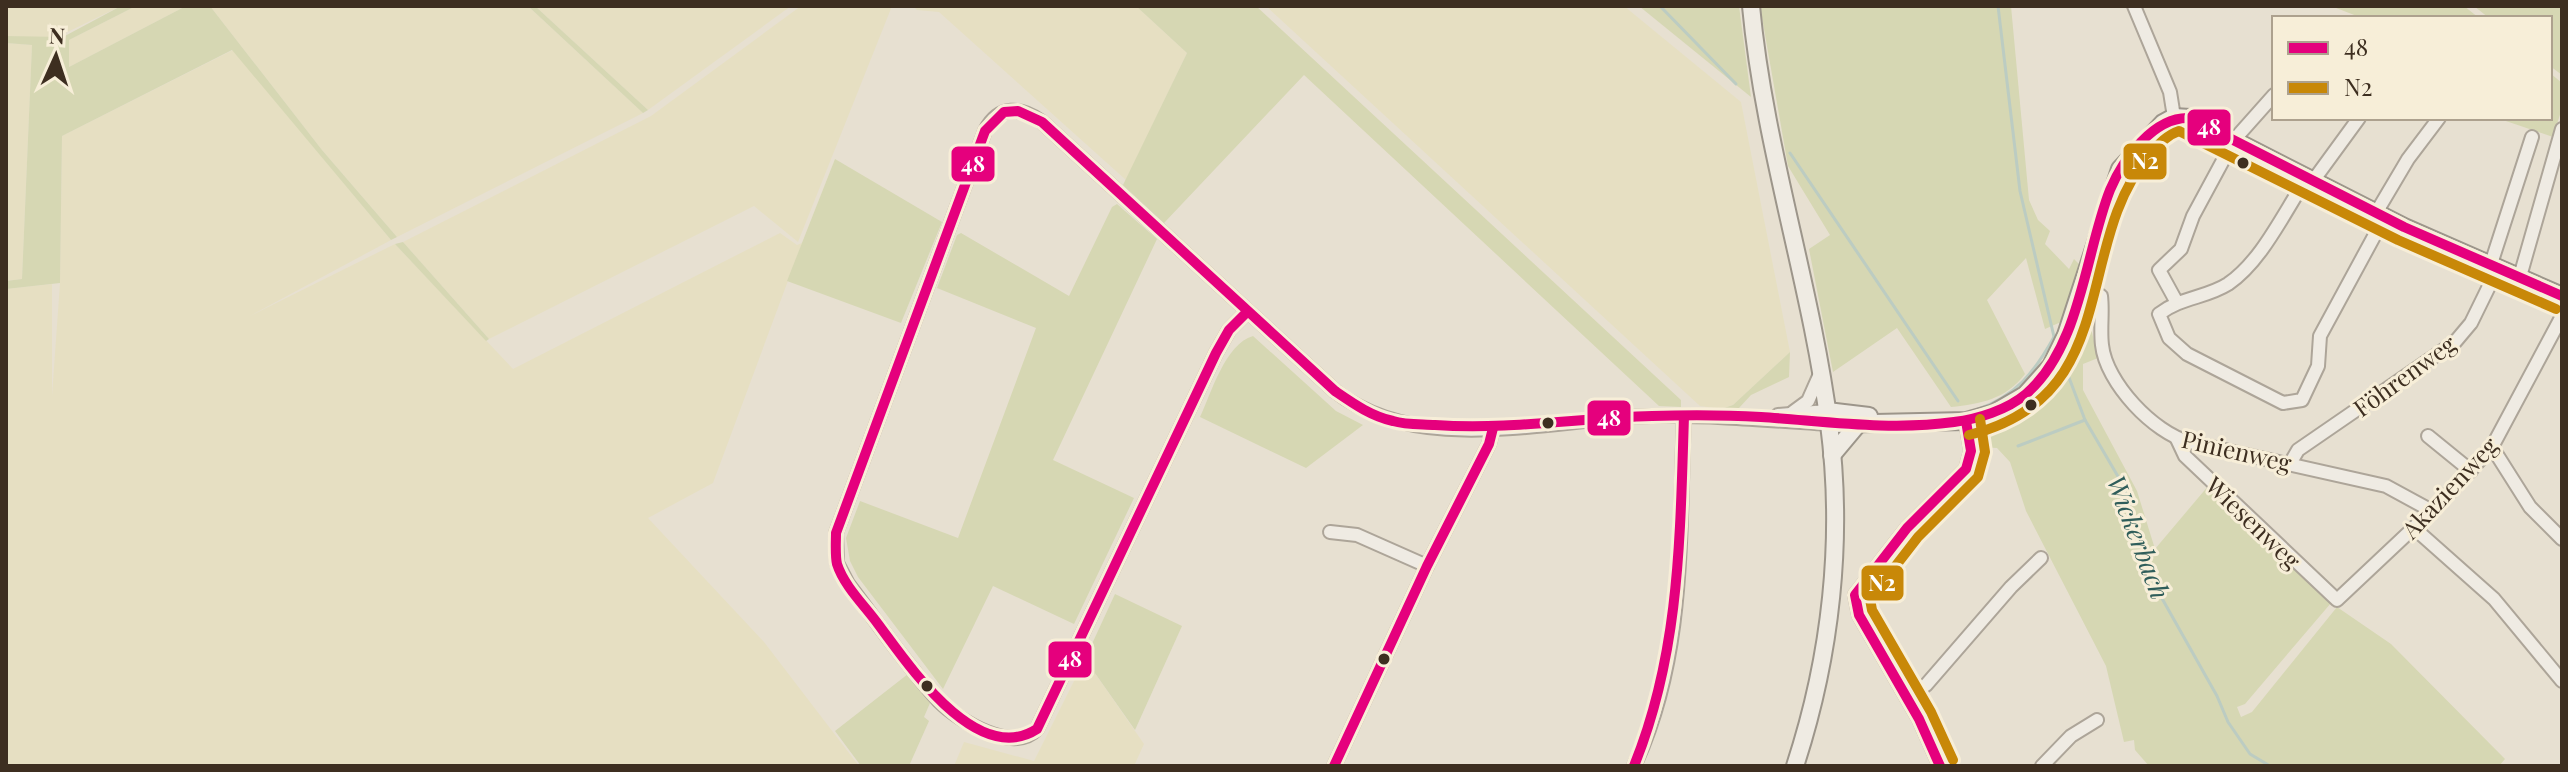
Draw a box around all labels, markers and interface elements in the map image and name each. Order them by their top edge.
north arrow [16,16,96,96]
legend [2272,16,2552,120]
text: N [48,20,66,50]
text: 48 [2344,30,2368,62]
text: N2 [2344,70,2372,102]
line badge: 48 [2186,108,2232,147]
text: 48 [2197,111,2221,141]
line badge: N2 [2122,142,2168,181]
line badge: 48 [950,145,996,183]
text: N2 [2131,145,2159,175]
text: 48 [961,148,985,178]
unlabelled marker [2235,155,2251,171]
street label: Föhrenweg [2346,327,2462,423]
unlabelled marker [2023,397,2039,413]
line badge: 48 [1586,399,1632,437]
text: 48 [1597,402,1621,432]
unlabelled marker [1540,415,1556,431]
street label: Pinienweg [2179,422,2295,478]
street label: Akazienweg [2393,429,2505,545]
street label: Wiesenweg [2199,468,2309,576]
water label: Wickerbach [2099,470,2179,604]
line badge: N2 [1860,564,1905,602]
text: N2 [1868,567,1896,597]
line badge: 48 [1047,640,1093,679]
text: 48 [1058,643,1082,673]
unlabelled marker [1376,651,1392,667]
unlabelled marker [919,678,935,694]

